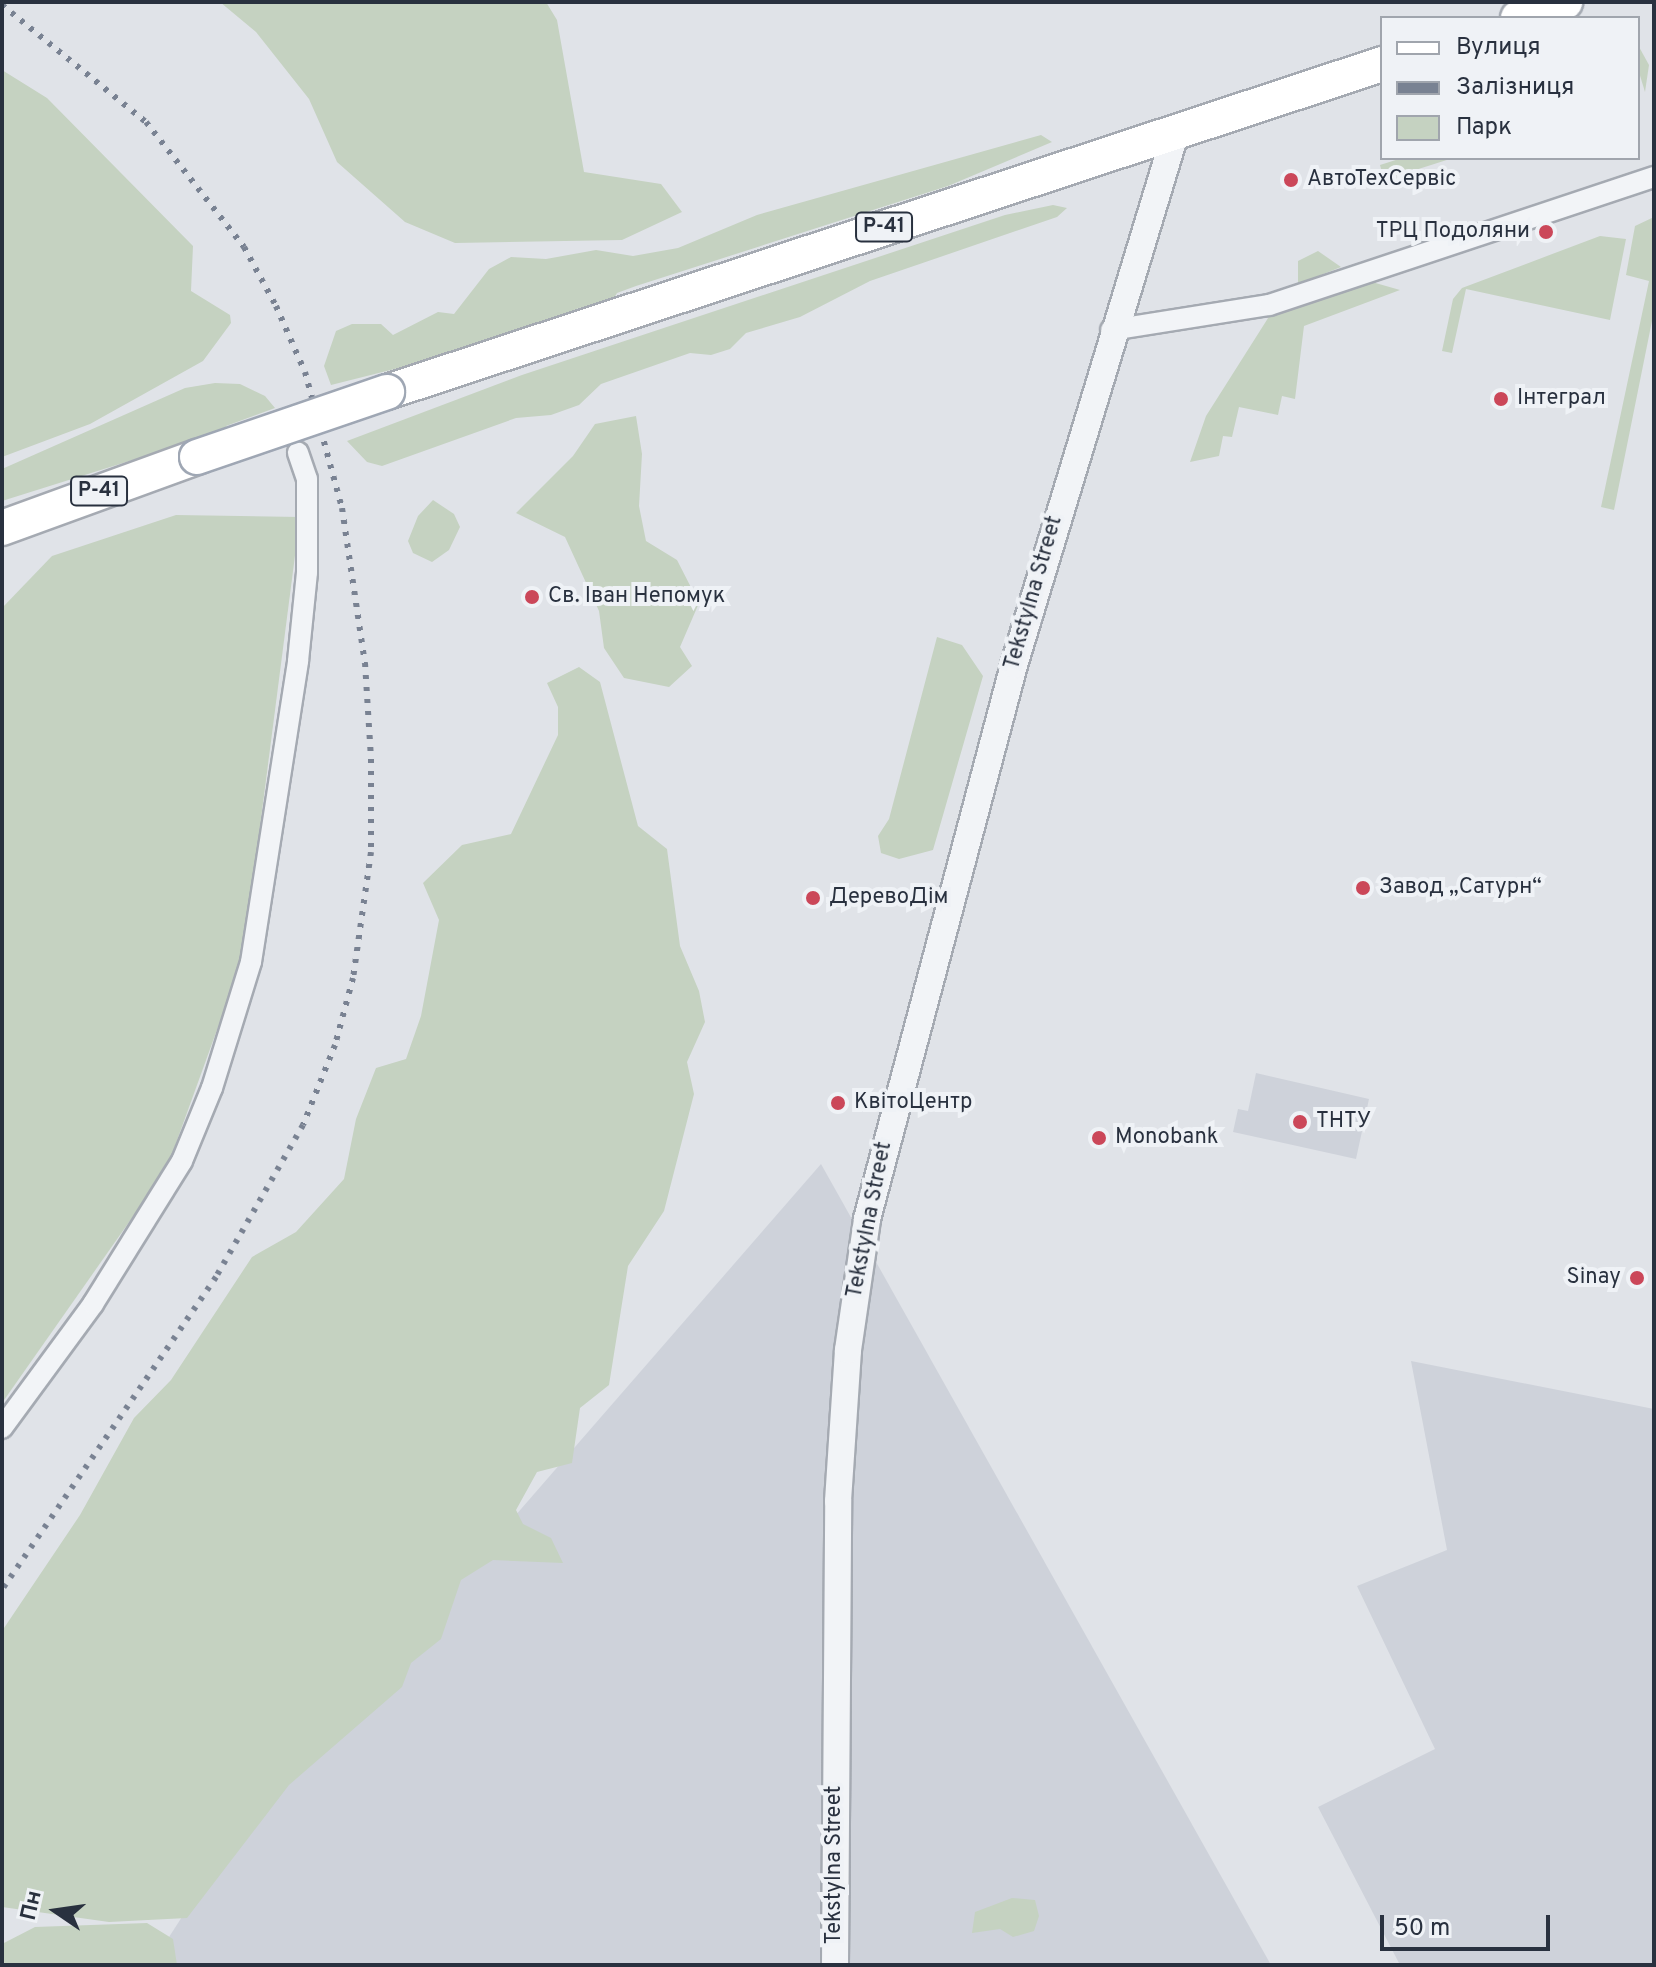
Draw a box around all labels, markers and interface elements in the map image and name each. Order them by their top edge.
legend [1380,16,1640,160]
text: Вулиця [1456,33,1540,63]
text: Залізниця [1456,73,1574,103]
text: Парк [1456,113,1512,143]
place label: АвтоТехСервіс [1307,167,1456,193]
marker: АвтоТехСервіс [1282,171,1300,189]
road number: Р-41 [854,211,914,243]
place label: ТРЦ Подоляни [1376,219,1530,245]
marker: ТРЦ Подоляни [1537,223,1555,241]
place label: Інтеграл [1517,386,1606,412]
marker: Інтеграл [1492,390,1510,408]
road number: Р-41 [69,475,129,507]
street label: Tekstylna Street [999,513,1069,673]
place label: Св. Іван Непомук [548,584,725,610]
marker: Св. Іван Непомук [523,588,541,606]
place label: Завод „Сатурн“ [1379,875,1542,901]
marker: Завод „Сатурн“ [1354,879,1372,897]
place label: ДеревоДім [829,885,948,911]
marker: ДеревоДім [804,889,822,907]
place label: КвітоЦентр [854,1090,972,1116]
marker: КвітоЦентр [829,1094,847,1112]
place label: ТНТУ [1316,1109,1371,1135]
marker: ТНТУ [1291,1113,1309,1131]
place label: Monobank [1115,1125,1218,1151]
marker: Monobank [1090,1129,1108,1147]
street label: Tekstylna Street [842,1139,898,1301]
place label: Sinay [1567,1265,1621,1291]
marker: Sinay [1628,1269,1646,1287]
street label: Tekstylna Street [822,1785,848,1945]
north arrow [16,1871,96,1951]
text: Пн [16,1888,49,1923]
scale bar [1384,1899,1554,1949]
text: 50 m [1394,1914,1450,1944]

